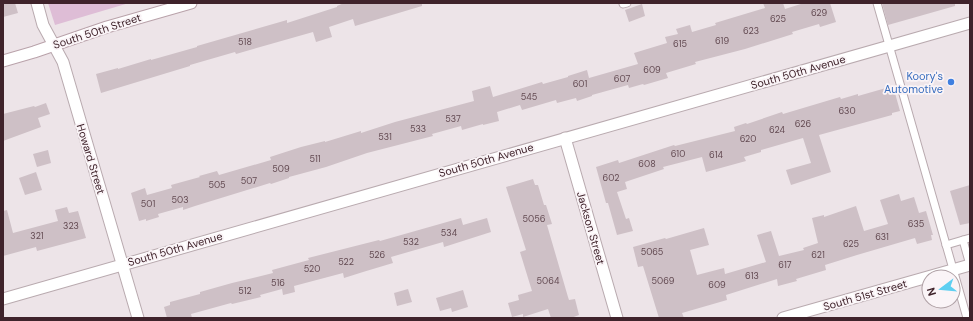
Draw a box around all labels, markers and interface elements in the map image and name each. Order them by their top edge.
house number: 629 [811,7,827,19]
street label: South 50th Street [51,10,143,52]
house number: 625 [770,13,786,25]
house number: 623 [743,25,759,37]
house number: 619 [715,35,729,47]
house number: 518 [238,36,252,48]
house number: 615 [673,38,687,50]
street label: South 50th Avenue [749,52,847,92]
house number: 609 [643,64,661,76]
place label: Koory's Automotive [884,69,943,96]
house number: 607 [614,73,630,85]
marker: Koory's Automotive [946,77,956,87]
house number: 601 [573,78,587,90]
house number: 545 [521,91,537,103]
house number: 630 [838,105,856,117]
house number: 537 [445,113,461,125]
house number: 626 [795,118,811,130]
street label: Howard Street [74,122,108,196]
house number: 533 [410,123,426,135]
house number: 624 [769,124,785,136]
house number: 531 [378,131,392,143]
house number: 620 [740,133,756,145]
street label: South 50th Avenue [437,140,535,180]
house number: 610 [671,148,685,160]
house number: 614 [709,149,723,161]
house number: 511 [309,153,321,165]
house number: 608 [638,158,656,170]
house number: 509 [272,163,290,175]
house number: 602 [603,172,619,184]
house number: 507 [241,175,257,187]
house number: 505 [208,179,226,191]
street label: Jackson Street [574,190,608,266]
house number: 503 [172,194,188,206]
house number: 501 [141,198,155,210]
house number: 5056 [523,213,546,225]
house number: 635 [908,218,924,230]
house number: 323 [63,220,79,232]
house number: 534 [441,227,458,239]
street label: South 50th Avenue [126,229,224,269]
house number: 321 [30,230,44,242]
house number: 631 [875,231,889,243]
house number: 532 [403,236,419,248]
house number: 625 [843,238,859,250]
house number: 5065 [641,246,663,258]
house number: 526 [369,249,385,261]
house number: 621 [811,249,825,261]
house number: 522 [338,256,354,268]
house number: 617 [778,259,792,271]
house number: 520 [304,263,320,275]
north arrow [921,269,961,309]
house number: 613 [745,270,759,282]
house number: 5064 [537,275,560,287]
house number: 5069 [652,275,675,287]
street label: South 51st Street [821,276,909,314]
house number: 516 [271,277,285,289]
house number: 609 [708,279,726,291]
house number: 512 [238,285,252,297]
text: N [924,286,939,298]

